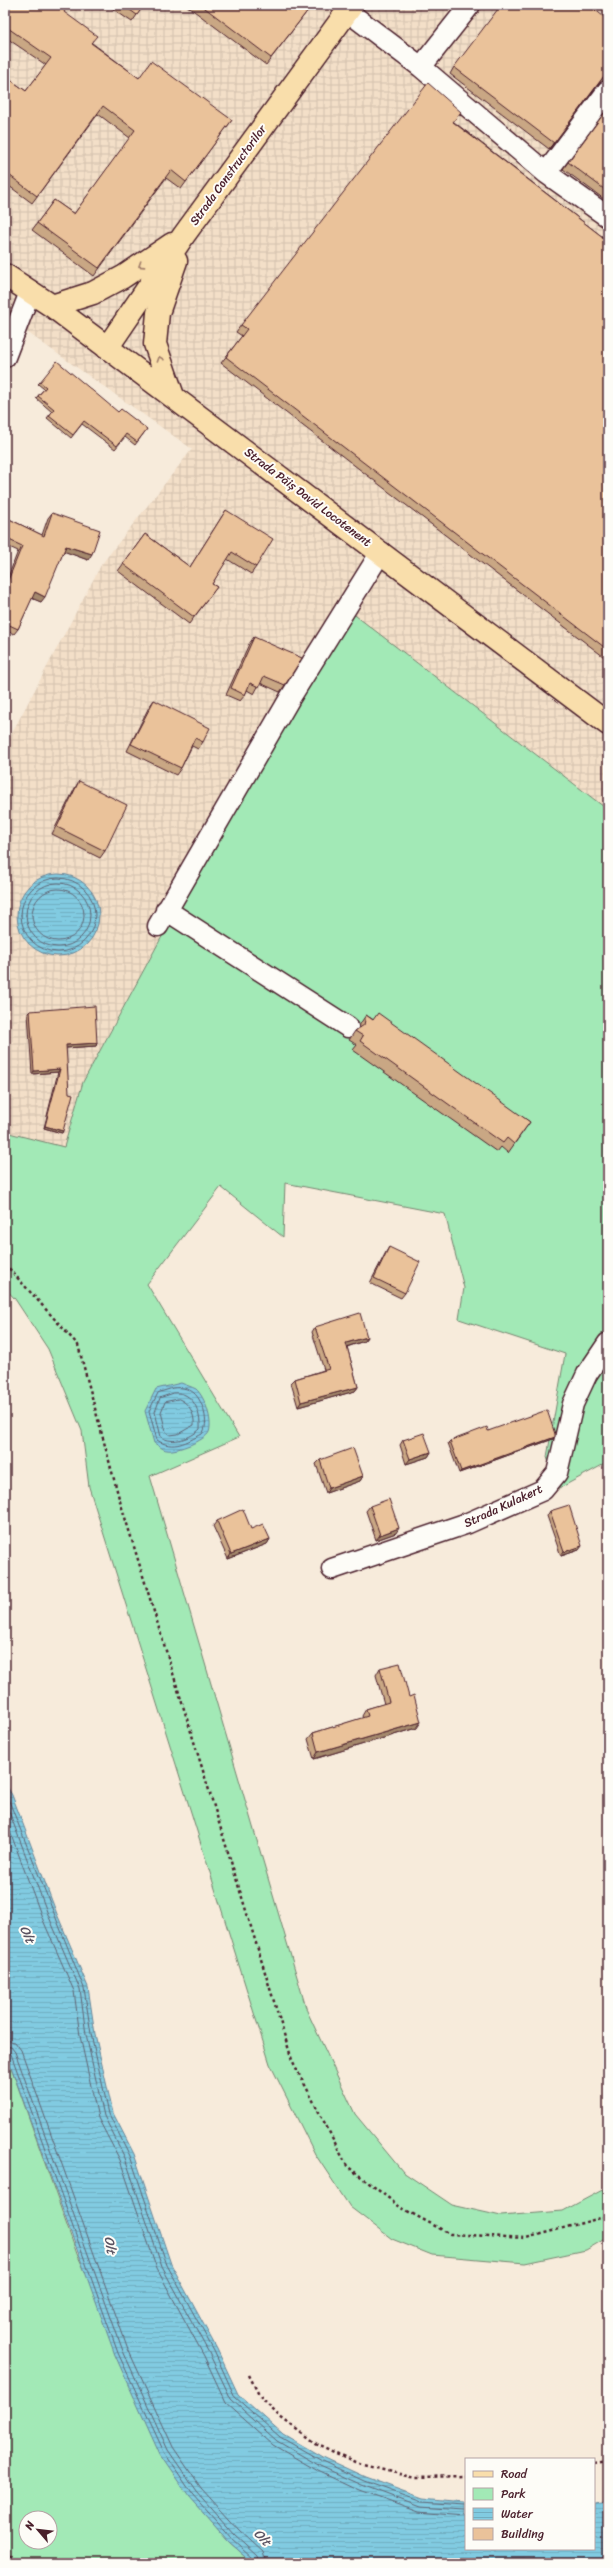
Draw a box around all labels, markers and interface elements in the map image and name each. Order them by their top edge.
street label: Strada Constructorilor [184,119,273,230]
one-way arrow [138,261,145,268]
one-way arrow [157,356,165,363]
street label: Strada Păiș David Locotenent [239,442,377,552]
street label: Strada Kulakert [460,1478,546,1534]
water label: Olt [13,1921,42,1948]
water label: Olt [98,2234,123,2257]
legend [465,2458,595,2550]
text: Road [501,2463,528,2485]
text: Park [501,2483,526,2505]
text: Water [501,2503,534,2525]
north arrow [18,2510,58,2550]
text: N [19,2517,40,2534]
water label: Olt [248,2523,278,2553]
text: Building [501,2523,544,2545]

